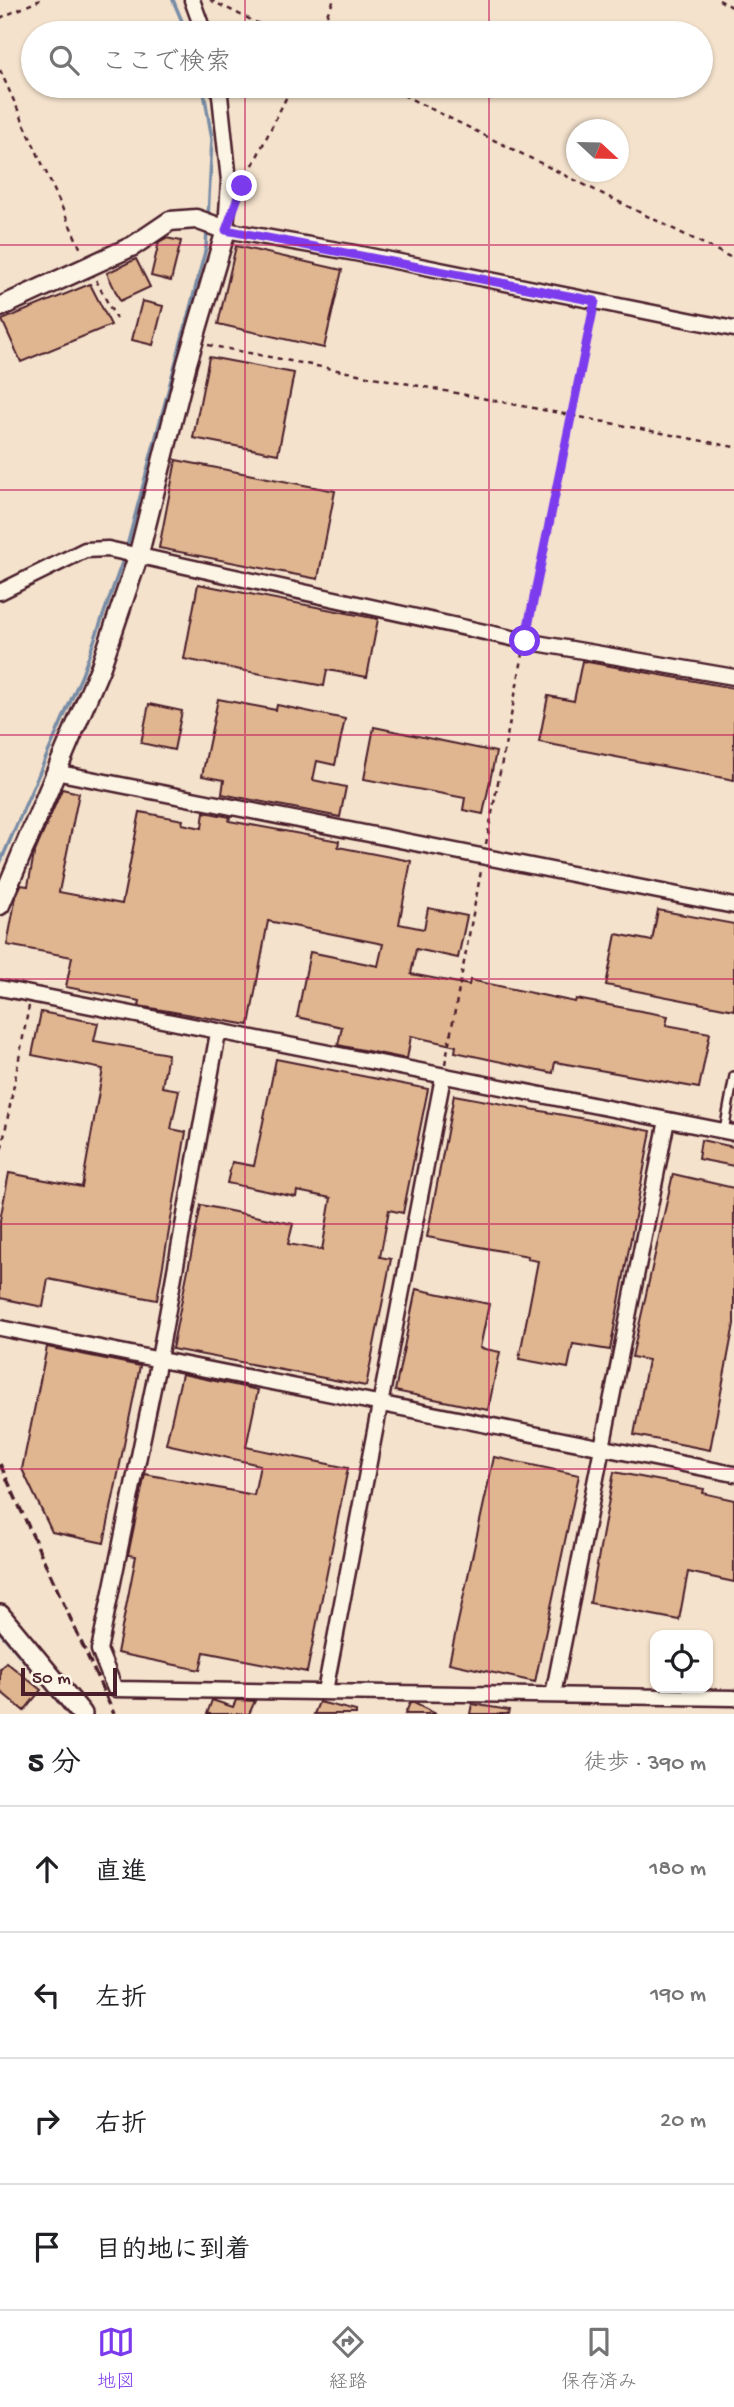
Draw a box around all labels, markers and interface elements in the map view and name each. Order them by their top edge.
search box [21,21,713,98]
icon: search [45,41,83,79]
text: ここで検索 [101,49,231,80]
north arrow [566,119,629,182]
route end [226,170,257,201]
route start [509,625,540,656]
map controls [650,1630,713,1693]
button: locate [650,1630,713,1693]
scale bar [21,1665,117,1697]
text: 50 m [32,1668,71,1691]
text: 5 分 [28,1748,81,1783]
text: 徒歩 · 390 m [584,1751,706,1778]
icon: ahead [28,1850,66,1888]
text: 180 m [649,1856,706,1883]
text: 直進 [95,1859,147,1890]
icon: left [28,1976,66,2014]
text: 190 m [650,1982,706,2009]
text: 左折 [95,1985,147,2016]
icon: right [28,2102,66,2140]
text: 20 m [660,2108,706,2135]
text: 右折 [95,2111,147,2142]
icon: arrive [28,2228,66,2266]
text: 目的地に到着 [95,2237,251,2268]
tab: 地図 [97,2323,135,2395]
tab: 経路 [329,2323,367,2395]
tab: 保存済み [561,2323,637,2395]

